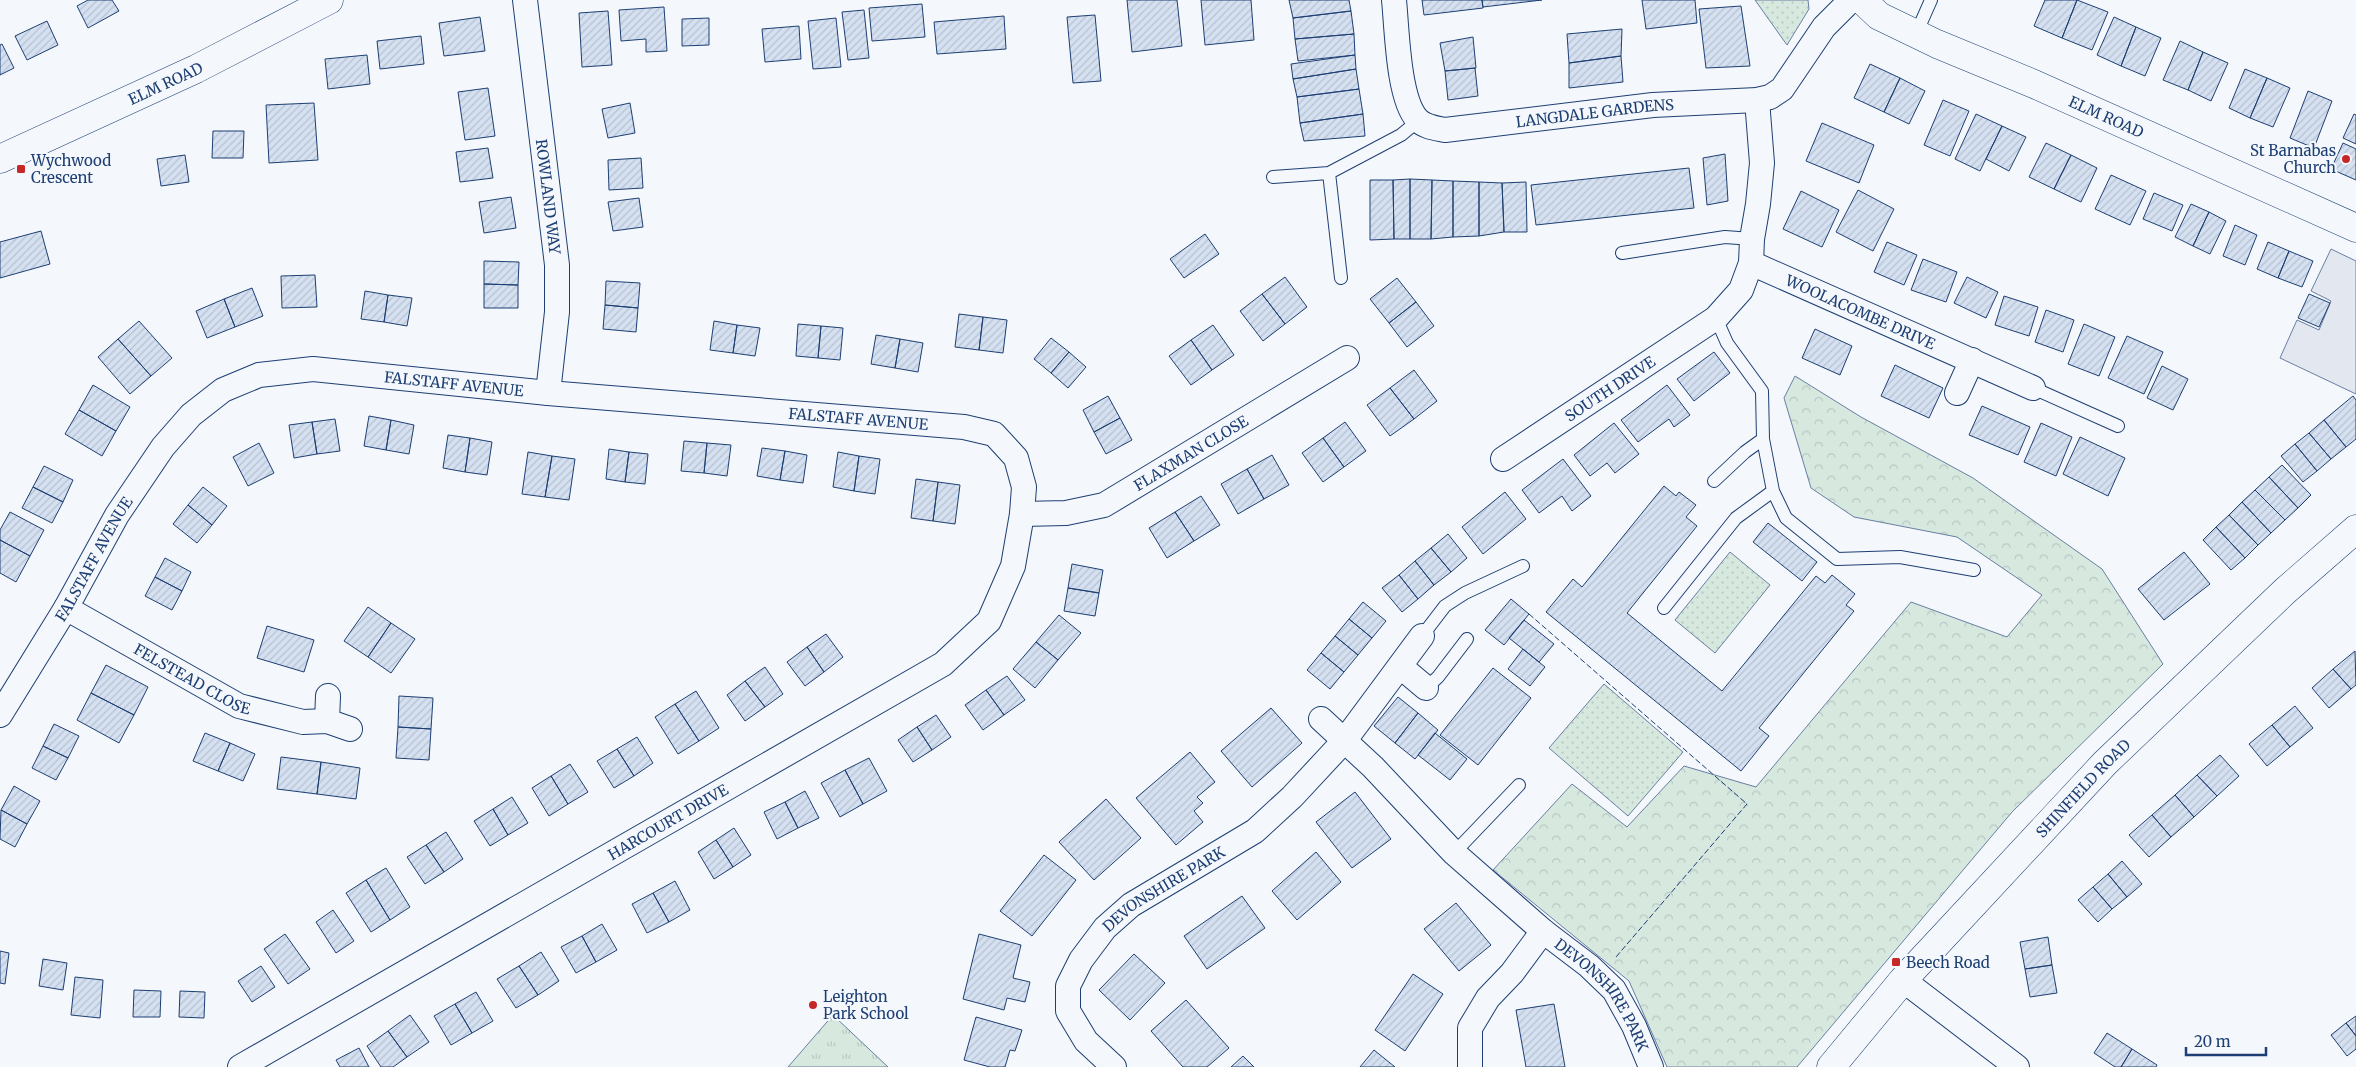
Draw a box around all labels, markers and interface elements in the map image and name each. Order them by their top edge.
street label: ELM ROAD [125,58,206,108]
street label: ELM ROAD [2066,91,2147,141]
street label: LANGDALE GARDENS [1515,95,1674,131]
street label: ROWLAND WAY [532,138,565,256]
place label: St Barnabas Church [2250,141,2336,177]
place label: Wychwood Crescent [30,151,111,187]
marker: St Barnabas Church [2340,153,2352,165]
marker: Wychwood Crescent [15,163,27,175]
street label: WOOLACOMBE DRIVE [1782,270,1939,353]
street label: SOUTH DRIVE [1561,351,1659,425]
street label: FALSTAFF AVENUE [383,367,525,400]
street label: FALSTAFF AVENUE [788,403,929,434]
street label: FLAXMAN CLOSE [1130,411,1252,494]
street label: FALSTAFF AVENUE [51,493,136,625]
street label: FELSTEAD CLOSE [131,639,253,718]
street label: SHINFIELD ROAD [2031,735,2134,841]
street label: HARCOURT DRIVE [605,780,732,864]
street label: DEVONSHIRE PARK [1098,842,1228,936]
street label: DEVONSHIRE PARK [1551,934,1653,1054]
place label: Beech Road [1906,953,1990,972]
marker: Beech Road [1890,956,1902,968]
place label: Leighton Park School [823,987,909,1023]
marker: Leighton Park School [807,999,819,1011]
scale bar [2186,1024,2266,1056]
text: 20 m [2194,1032,2231,1051]

